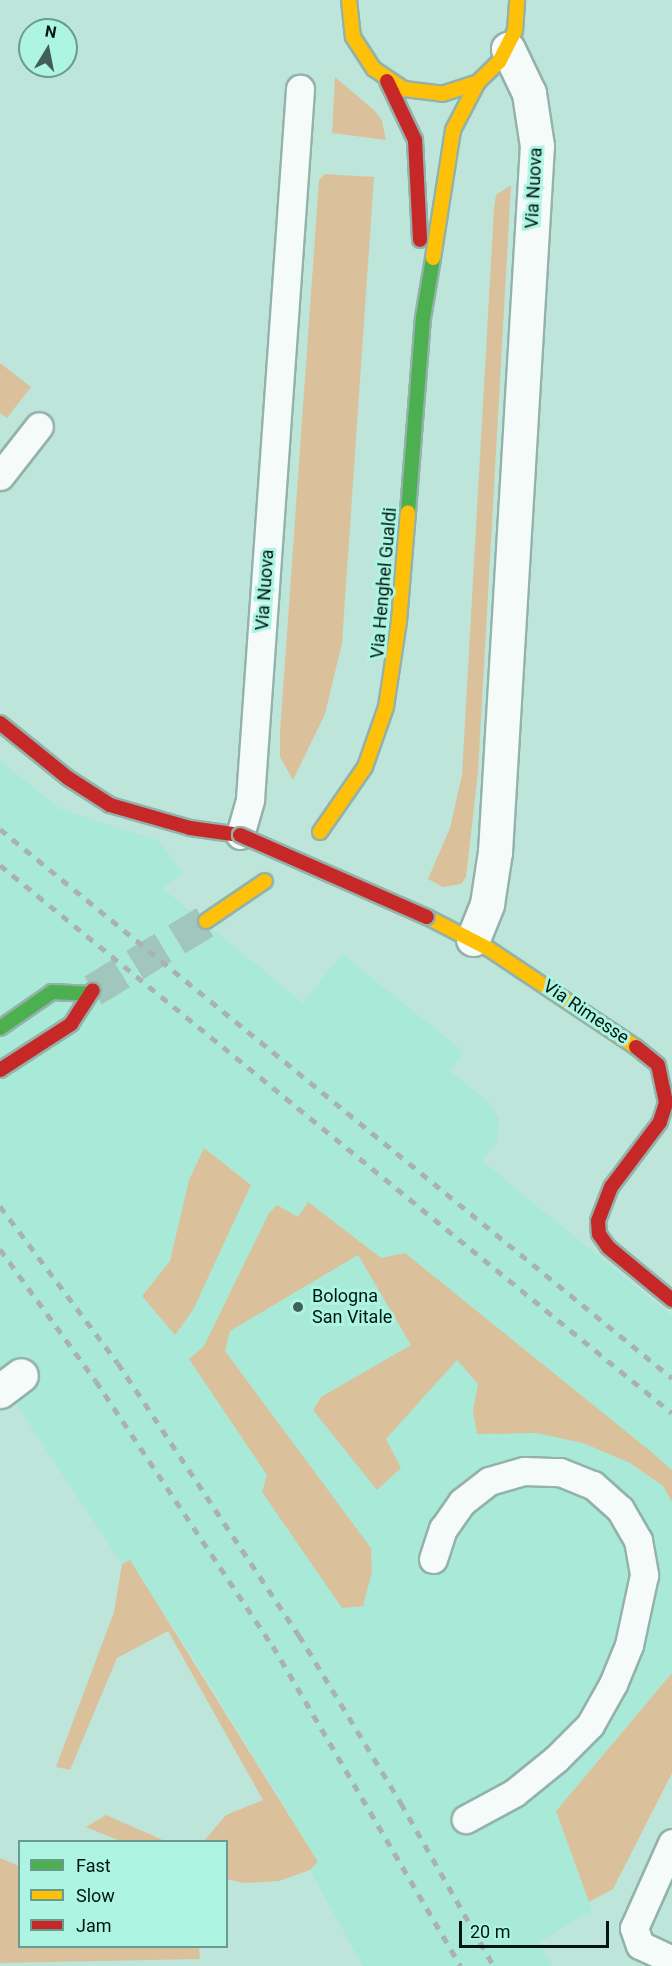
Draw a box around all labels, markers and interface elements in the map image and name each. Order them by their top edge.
north arrow [18,18,78,78]
text: N [44,21,58,42]
street label: Via Nuova [521,147,547,229]
street label: Via Henghel Gualdi [367,506,401,660]
street label: Via Nuova [251,549,279,631]
street label: Via Rimesse [539,975,633,1049]
place label: Bologna San Vitale [312,1286,392,1328]
marker: Bologna San Vitale [289,1298,307,1316]
legend [18,1840,228,1948]
text: Fast [76,1855,111,1876]
text: Slow [76,1885,115,1906]
scale bar [462,1909,612,1947]
text: Jam [76,1915,112,1936]
text: 20 m [470,1921,510,1942]

